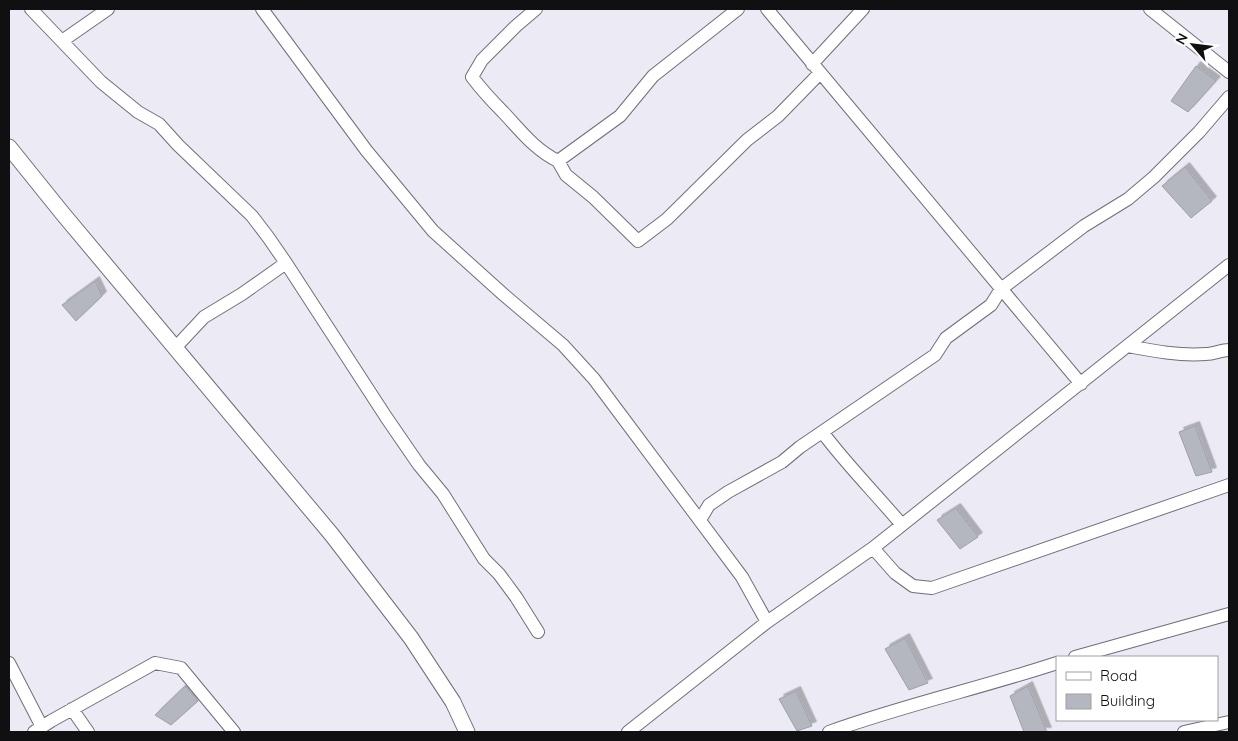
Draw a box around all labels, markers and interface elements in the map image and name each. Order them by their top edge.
north arrow [1168,20,1218,70]
text: N [1171,30,1192,48]
legend [1056,656,1218,721]
text: Road [1100,666,1137,685]
text: Building [1100,691,1155,710]

